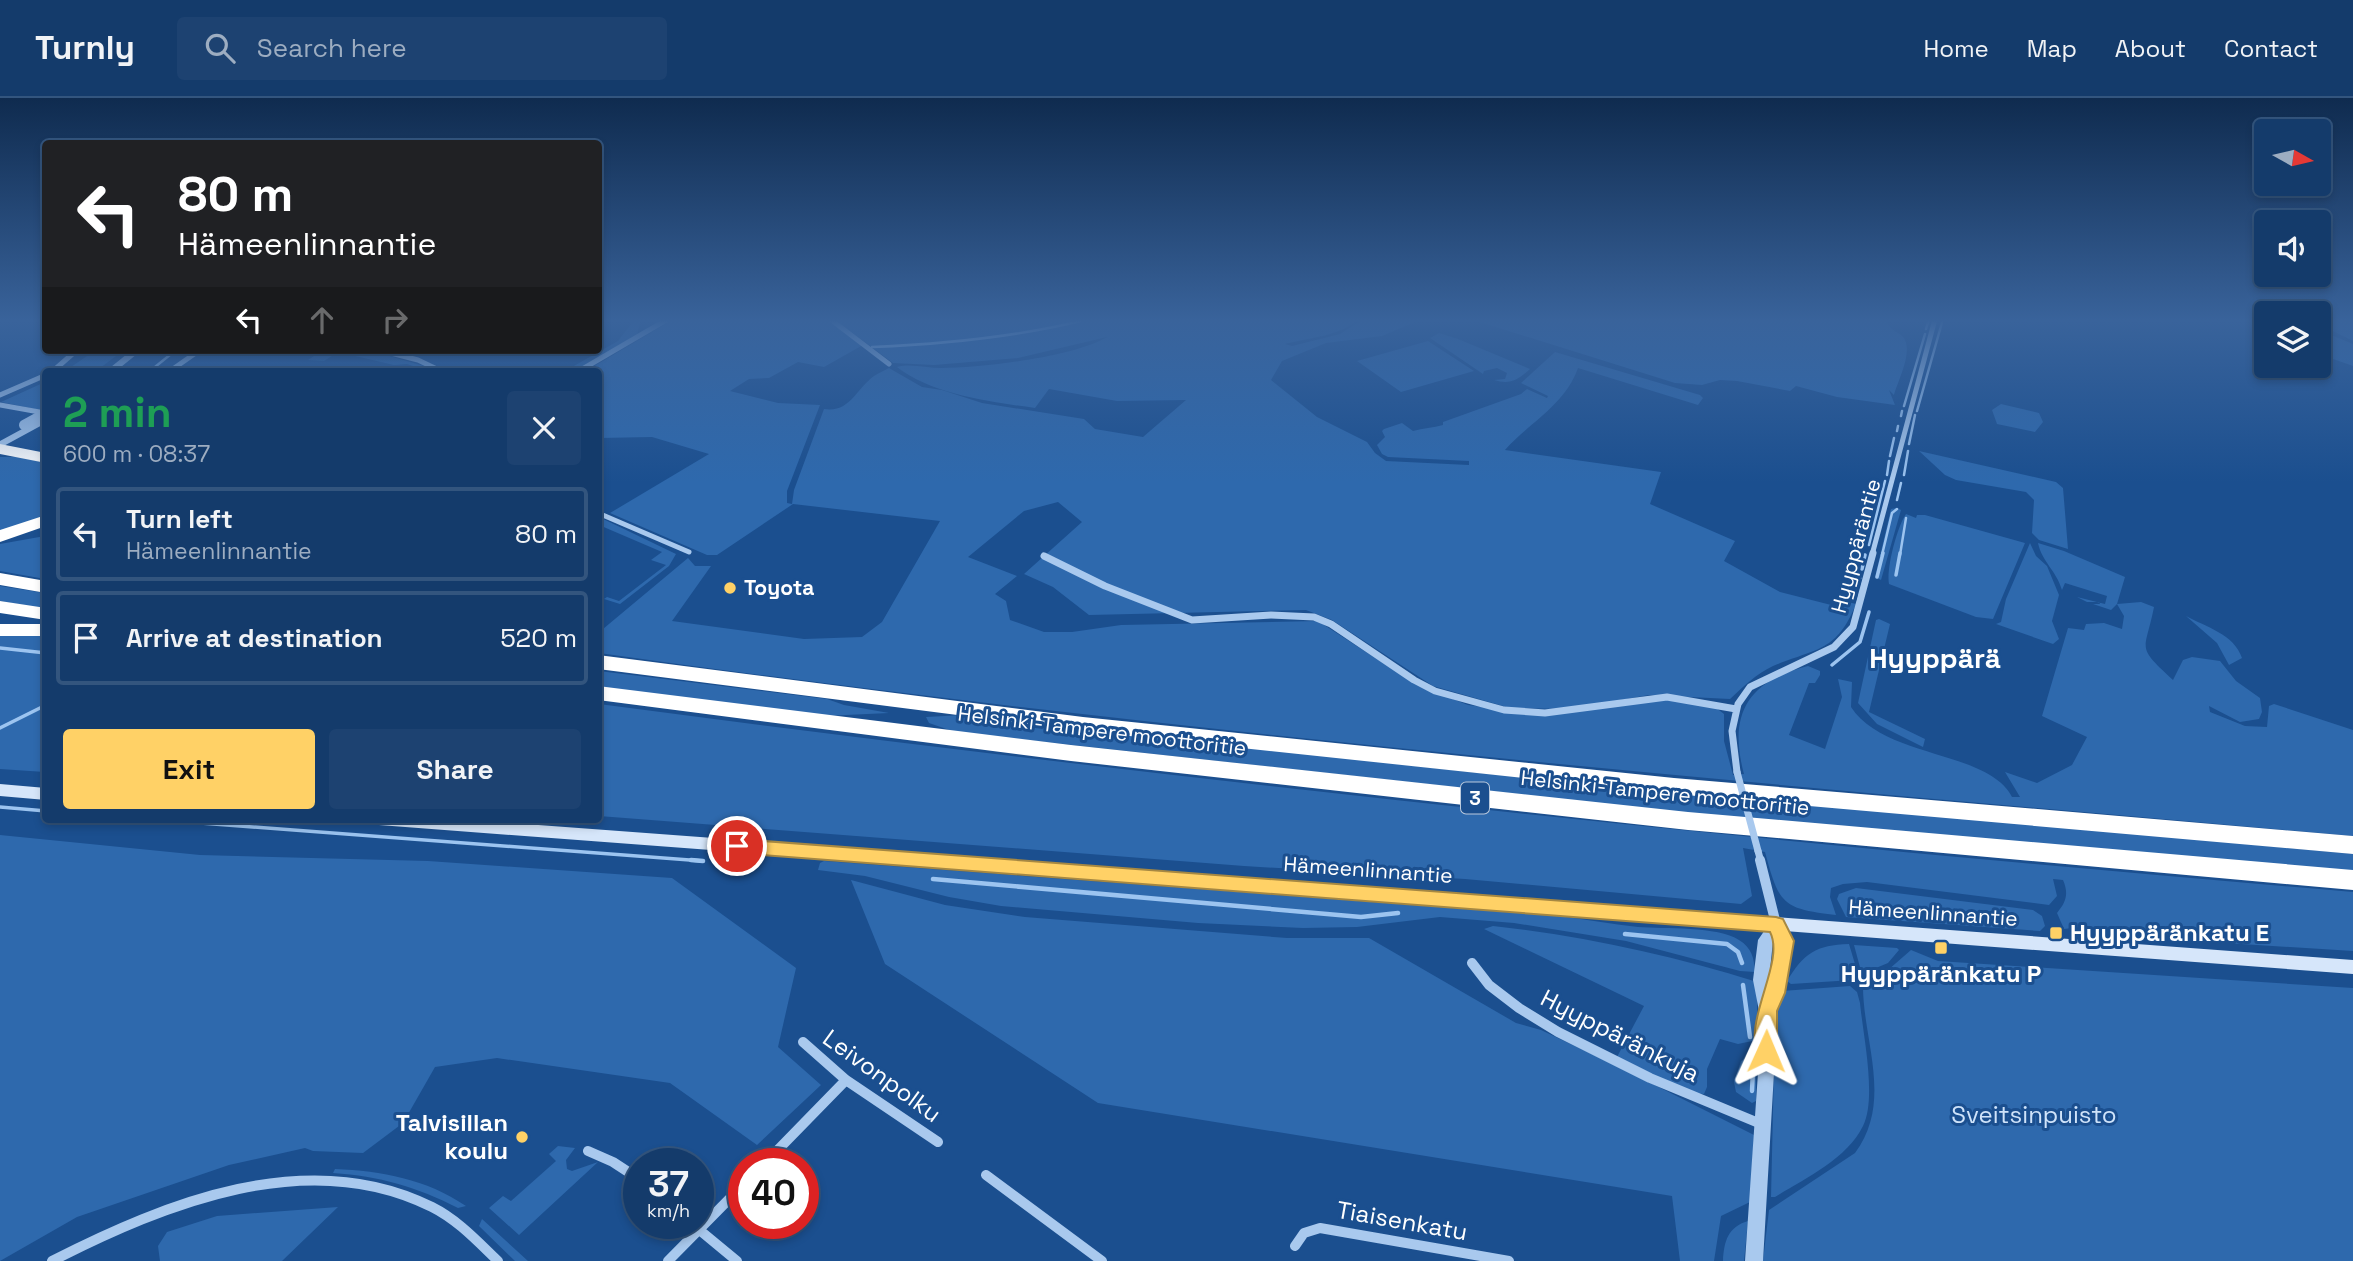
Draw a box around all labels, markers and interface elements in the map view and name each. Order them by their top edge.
search box [177,17,667,80]
text: Turnly [35,27,135,69]
icon: search [201,29,239,67]
text: Search here [257,31,407,65]
text: Home [1923,33,1989,64]
text: Map [2027,33,2077,64]
text: About [2115,33,2186,64]
text: Contact [2224,33,2318,64]
north arrow [2254,119,2331,196]
map controls [2254,119,2331,378]
text: 80 m [178,163,293,225]
icon: left [63,168,154,259]
button: sound [2254,210,2331,287]
text: Hämeenlinnantie [178,224,436,264]
icon: left [230,301,268,339]
icon: ahead [303,301,341,339]
icon: right [376,301,414,339]
button: layers [2254,301,2331,378]
text: 2 min [63,386,172,439]
button: close [507,391,581,465]
text: 600 m · 08:37 [63,439,210,469]
street label: Hyyppäräntie [1825,476,1886,616]
text: Turn left [126,502,233,536]
icon: left [67,515,105,553]
text: 80 m [515,517,577,551]
text: Hämeenlinnantie [126,536,312,566]
place label: Toyota [744,574,814,601]
marker: Toyota [722,580,738,596]
icon: arrive [67,619,105,657]
text: Arrive at destination [126,621,383,655]
text: 520 m [500,621,577,655]
district label: Hyyppärä [1869,640,2001,676]
street label: Helsinki-Tampere moottoritie [956,699,1248,762]
button: Exit [63,729,315,809]
button: Share [329,729,581,809]
street label: Helsinki-Tampere moottoritie [1519,764,1811,821]
road number: 3 [1461,782,1489,814]
pin [707,816,767,876]
icon: arrive [718,827,756,865]
street label: Hämeenlinnantie [1283,850,1454,889]
street label: Hämeenlinnantie [1848,893,2019,932]
place label: Hyyppäränkatu E [2070,917,2269,948]
marker: Hyyppäränkatu E [2048,925,2064,941]
marker: Hyyppäränkatu P [1933,940,1949,956]
place label: Hyyppäränkatu P [1841,958,2041,989]
street label: Hyyppäränkuja [1536,982,1705,1089]
position arrow [1729,1014,1803,1088]
street label: Leivonpolku [817,1022,948,1129]
park label: Sveitsinpuisto [1951,1099,2117,1130]
place label: Talvisillan koulu [396,1107,508,1166]
marker: Talvisillan koulu [514,1129,530,1145]
speed limit sign: 40 [728,1148,819,1239]
text: 37 [648,1162,689,1206]
street label: Tiaisenkatu [1334,1194,1470,1247]
text: km/h [647,1199,690,1222]

